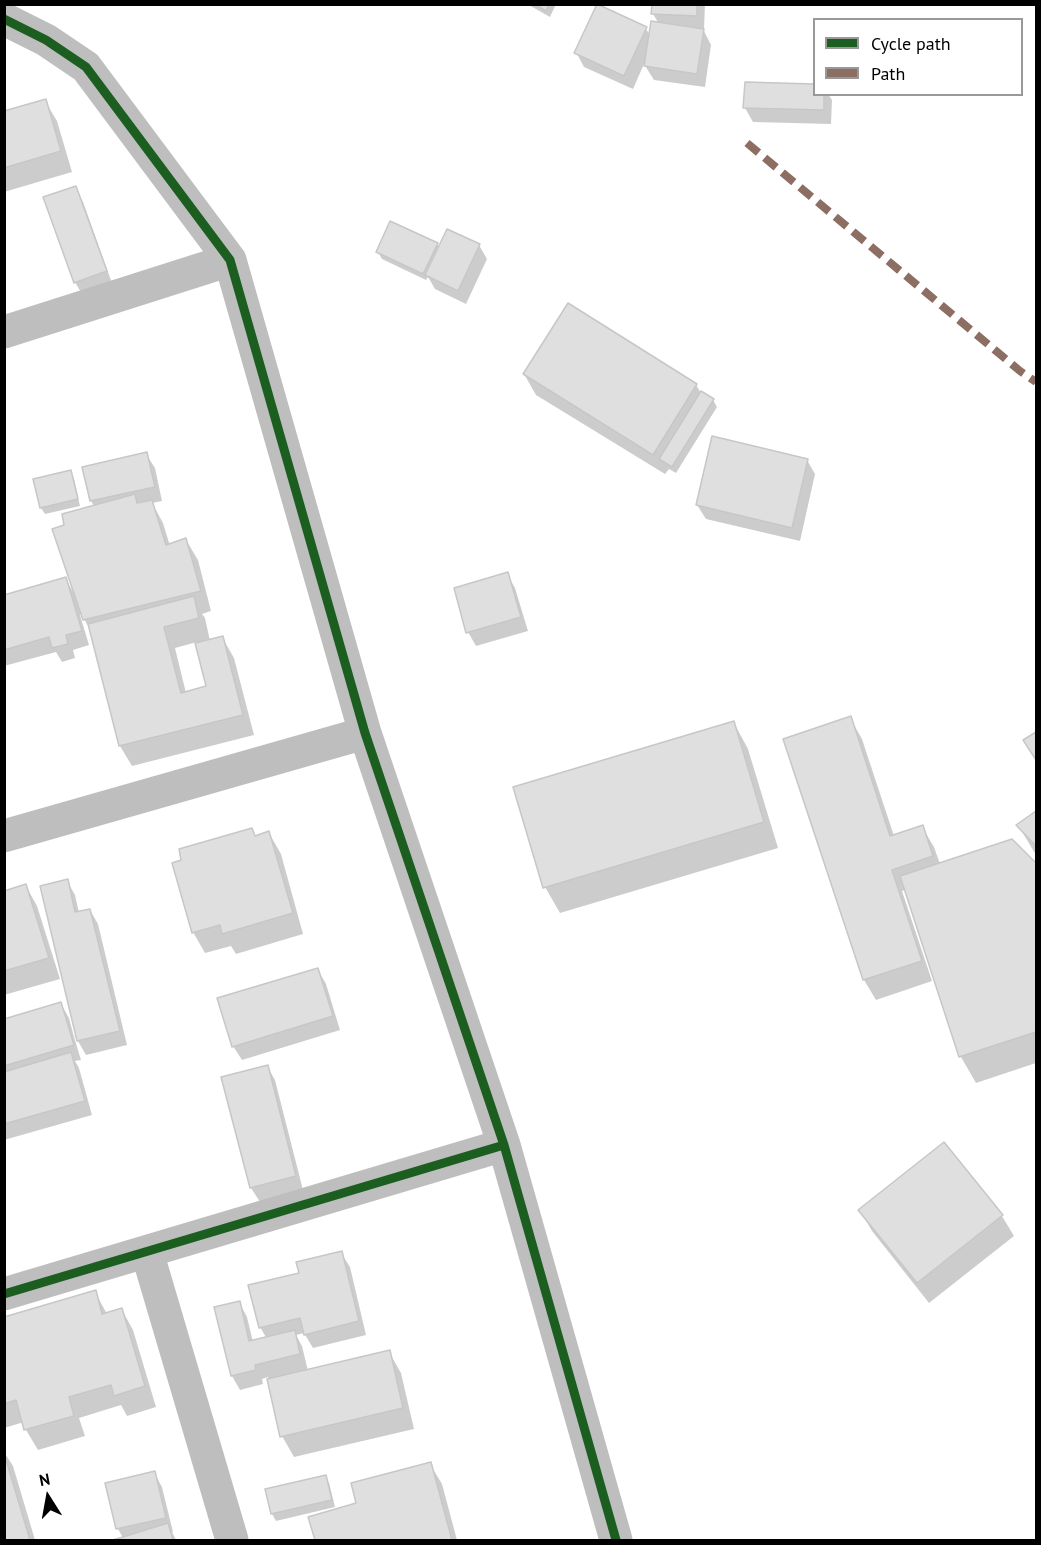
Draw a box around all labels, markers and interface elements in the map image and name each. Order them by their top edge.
legend [813,18,1023,96]
text: Cycle path [871,32,951,55]
text: Path [871,62,905,85]
north arrow [18,1467,78,1527]
text: N [37,1469,52,1490]

